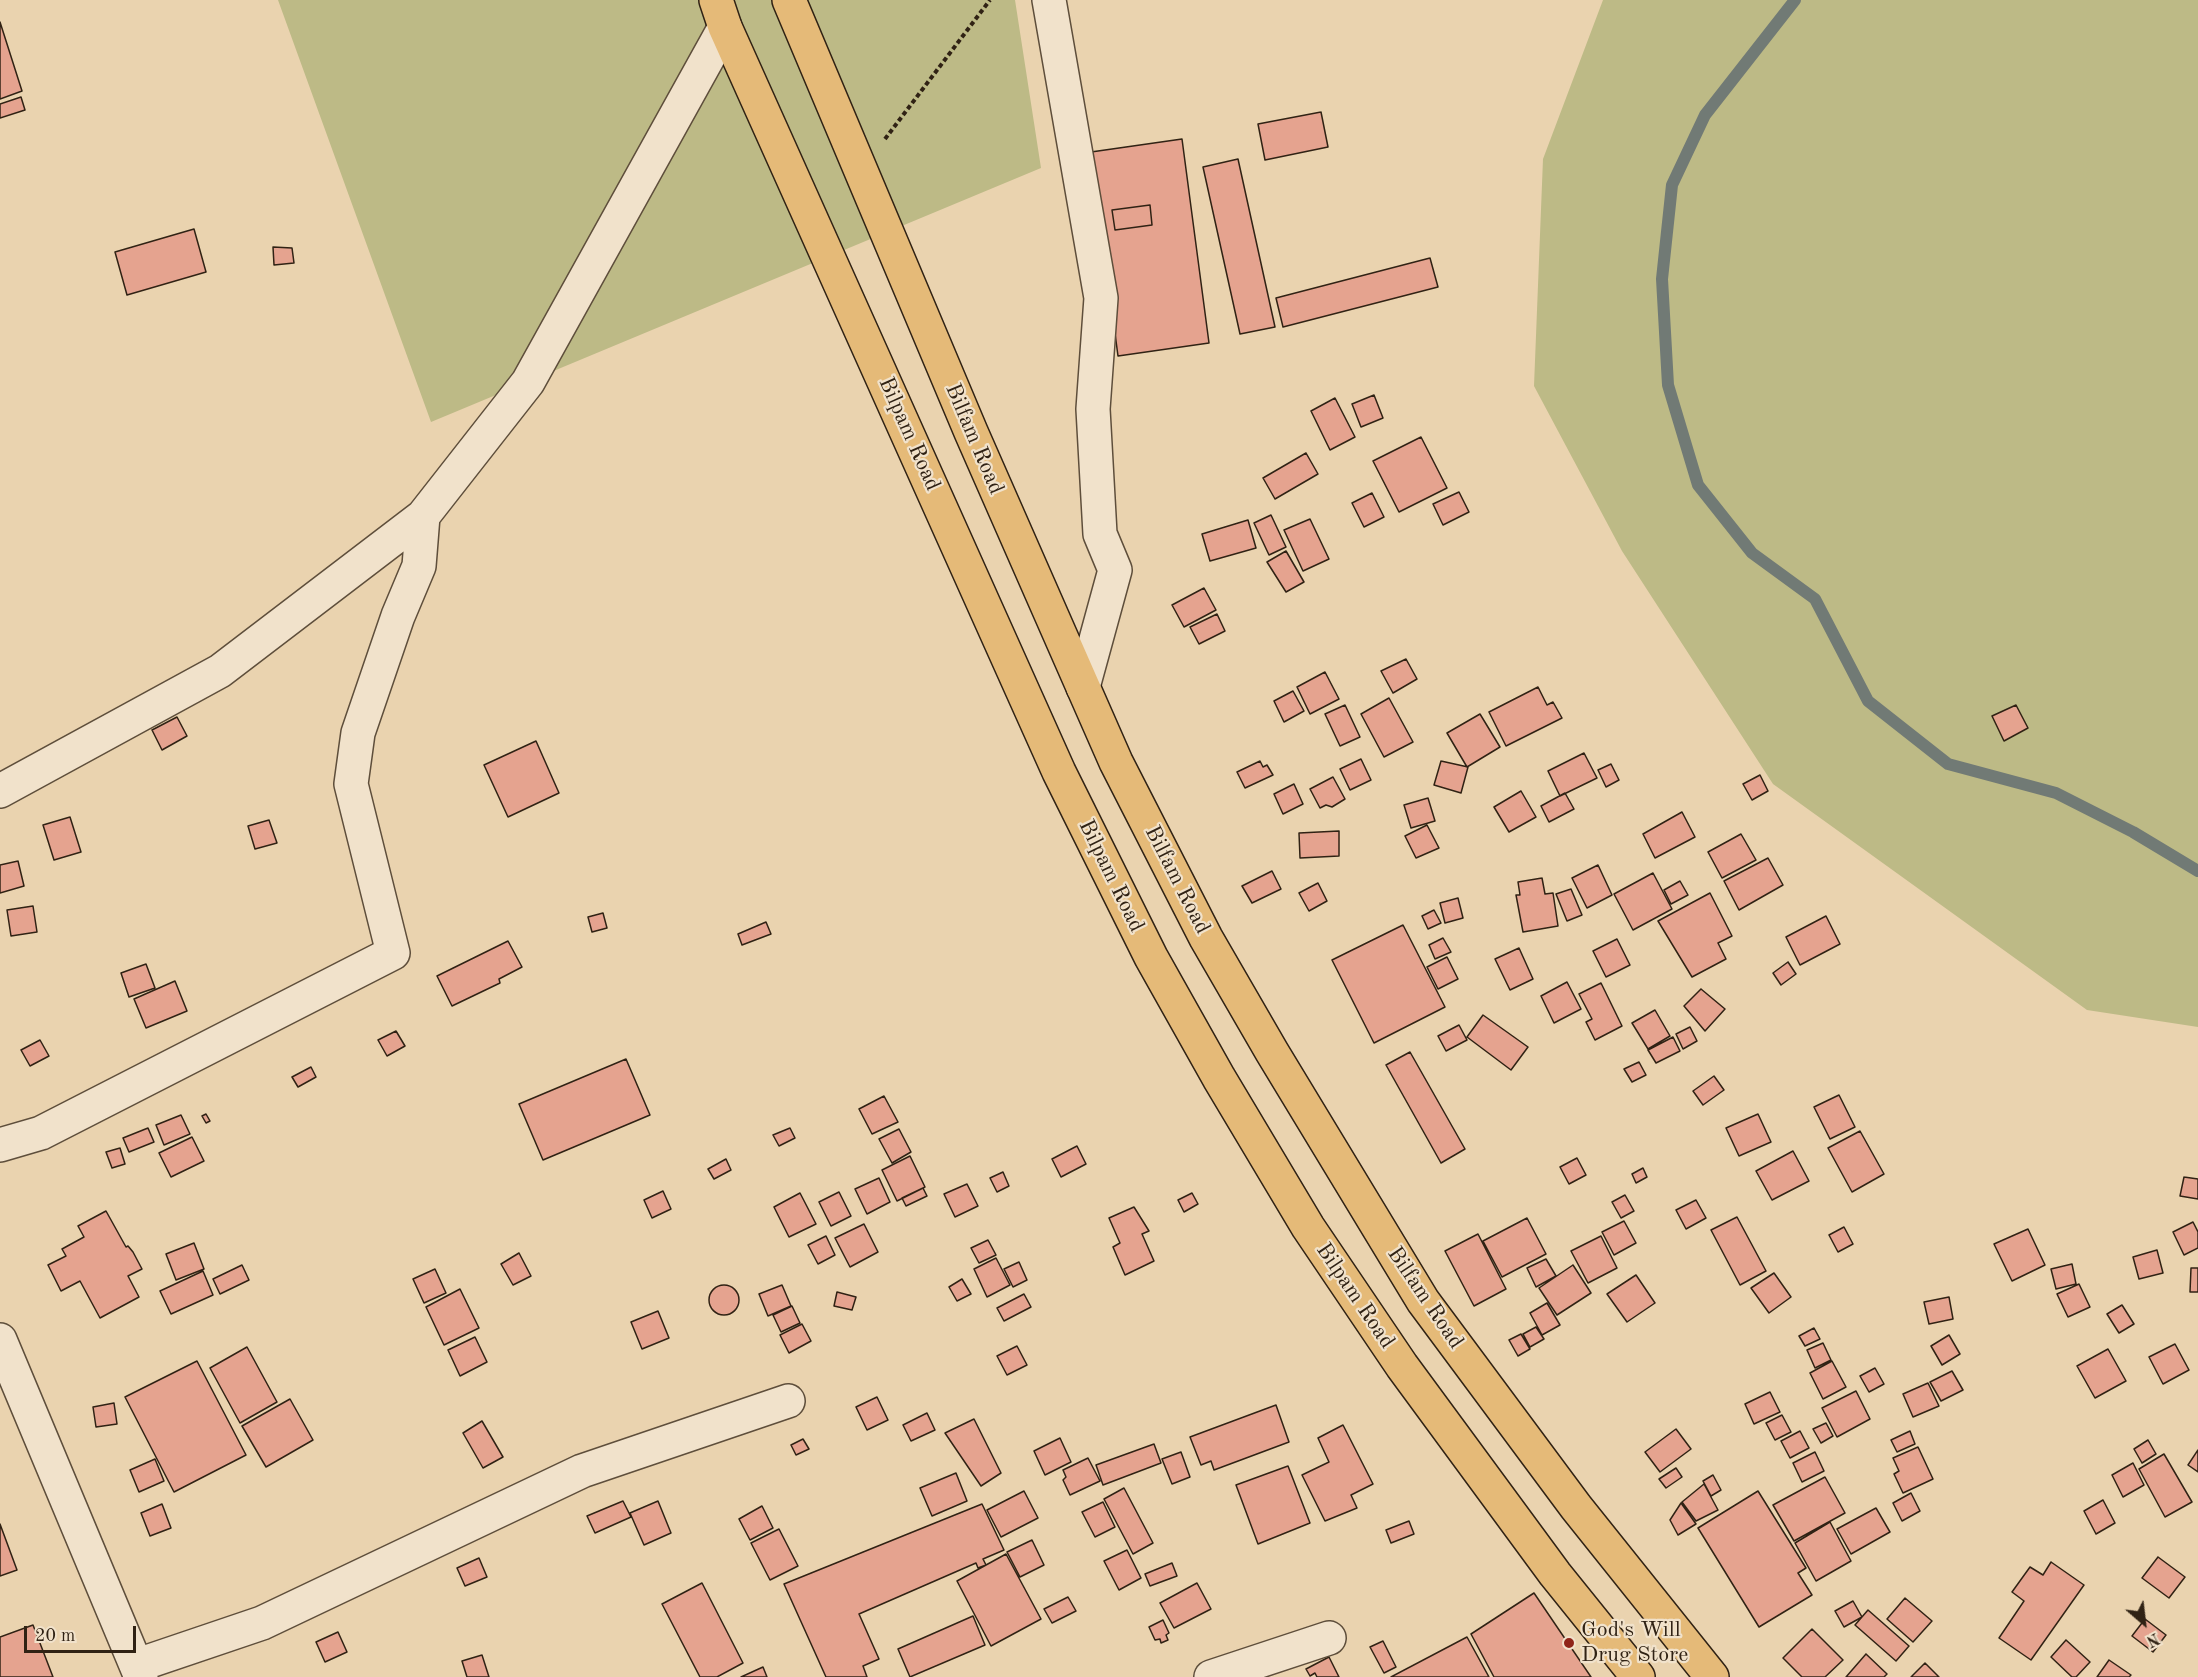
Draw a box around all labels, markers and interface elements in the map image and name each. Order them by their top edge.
street label: Bilpam Road [872,373,946,495]
street label: Bilfam Road [939,380,1009,498]
street label: Bilpam Road [1072,815,1150,937]
street label: Bilfam Road [1138,822,1216,938]
street label: Bilpam Road [1310,1238,1400,1354]
street label: Bilfam Road [1381,1242,1469,1354]
north arrow [2114,1593,2174,1653]
scale bar [27,1614,140,1652]
place label: God's Will Drug Store [1581,1617,1688,1669]
text: 20 m [35,1627,75,1645]
text: N [2143,1629,2162,1649]
marker: God's Will Drug Store [1562,1636,1576,1650]

